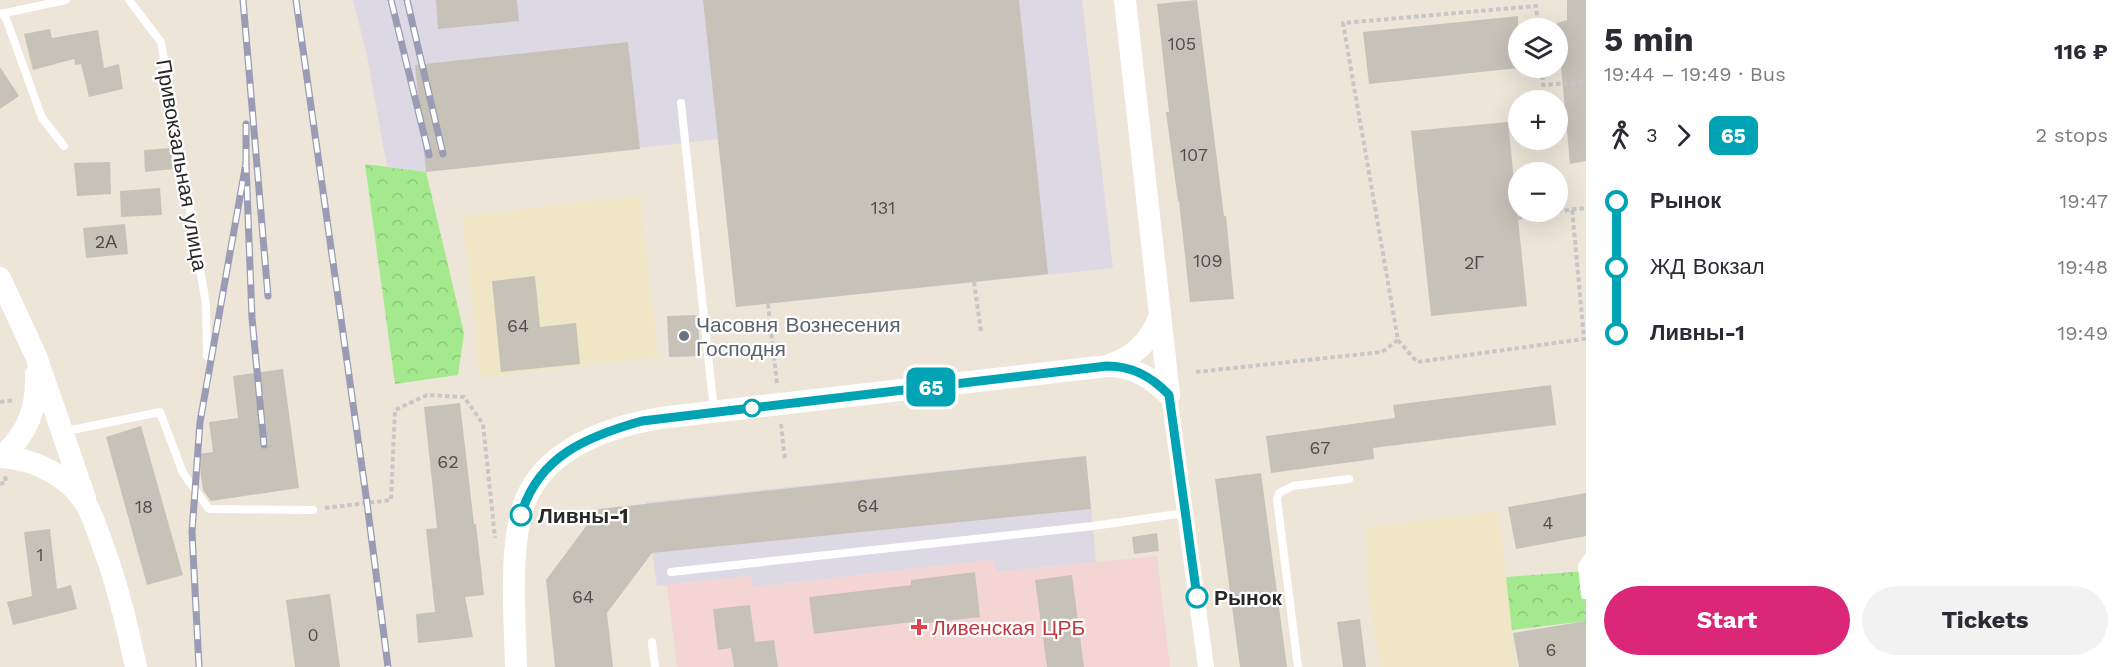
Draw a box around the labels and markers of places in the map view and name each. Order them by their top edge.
place label: Часовня Вознесения Господня [696,312,901,361]
marker: Часовня Вознесения Господня [677,329,691,343]
unlabelled marker [743,399,761,417]
place label: Ливны-1 [538,503,628,528]
marker: Ливны-1 [510,504,532,526]
place label: Рынок [1214,585,1282,610]
marker: Рынок [1186,586,1208,608]
place label: Ливенская ЦРБ [932,615,1085,640]
marker: Ливенская ЦРБ [910,618,928,636]

